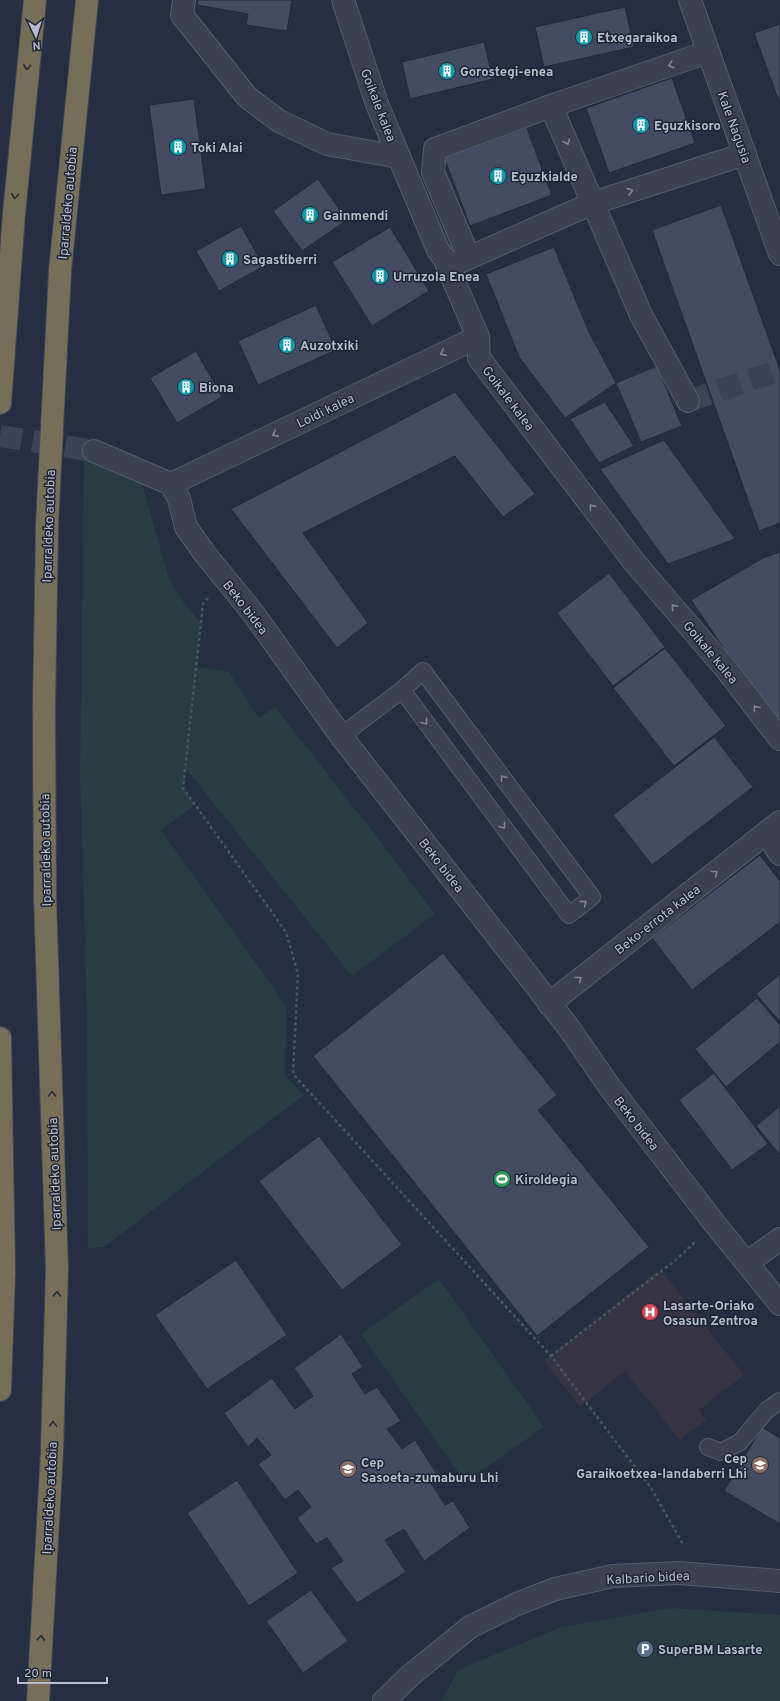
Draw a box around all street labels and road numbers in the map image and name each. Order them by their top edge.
street label: Goikale kalea [356,67,398,145]
street label: Kale Nagusia [713,90,754,166]
street label: Iparraldeko autobia [56,146,82,260]
street label: Goikale kalea [478,364,537,435]
street label: Loidi kalea [294,391,357,433]
street label: Iparraldeko autobia [40,469,60,583]
street label: Beko bidea [218,578,270,638]
street label: Goikale kalea [679,619,740,688]
street label: Iparraldeko autobia [38,793,56,907]
street label: Beko bidea [414,836,466,896]
street label: Beko-errota kalea [612,882,704,959]
street label: Beko bidea [609,1094,661,1154]
street label: Iparraldeko autobia [46,1117,66,1231]
street label: Iparraldeko autobia [40,1441,62,1555]
street label: Kalbario bidea [606,1569,690,1589]

